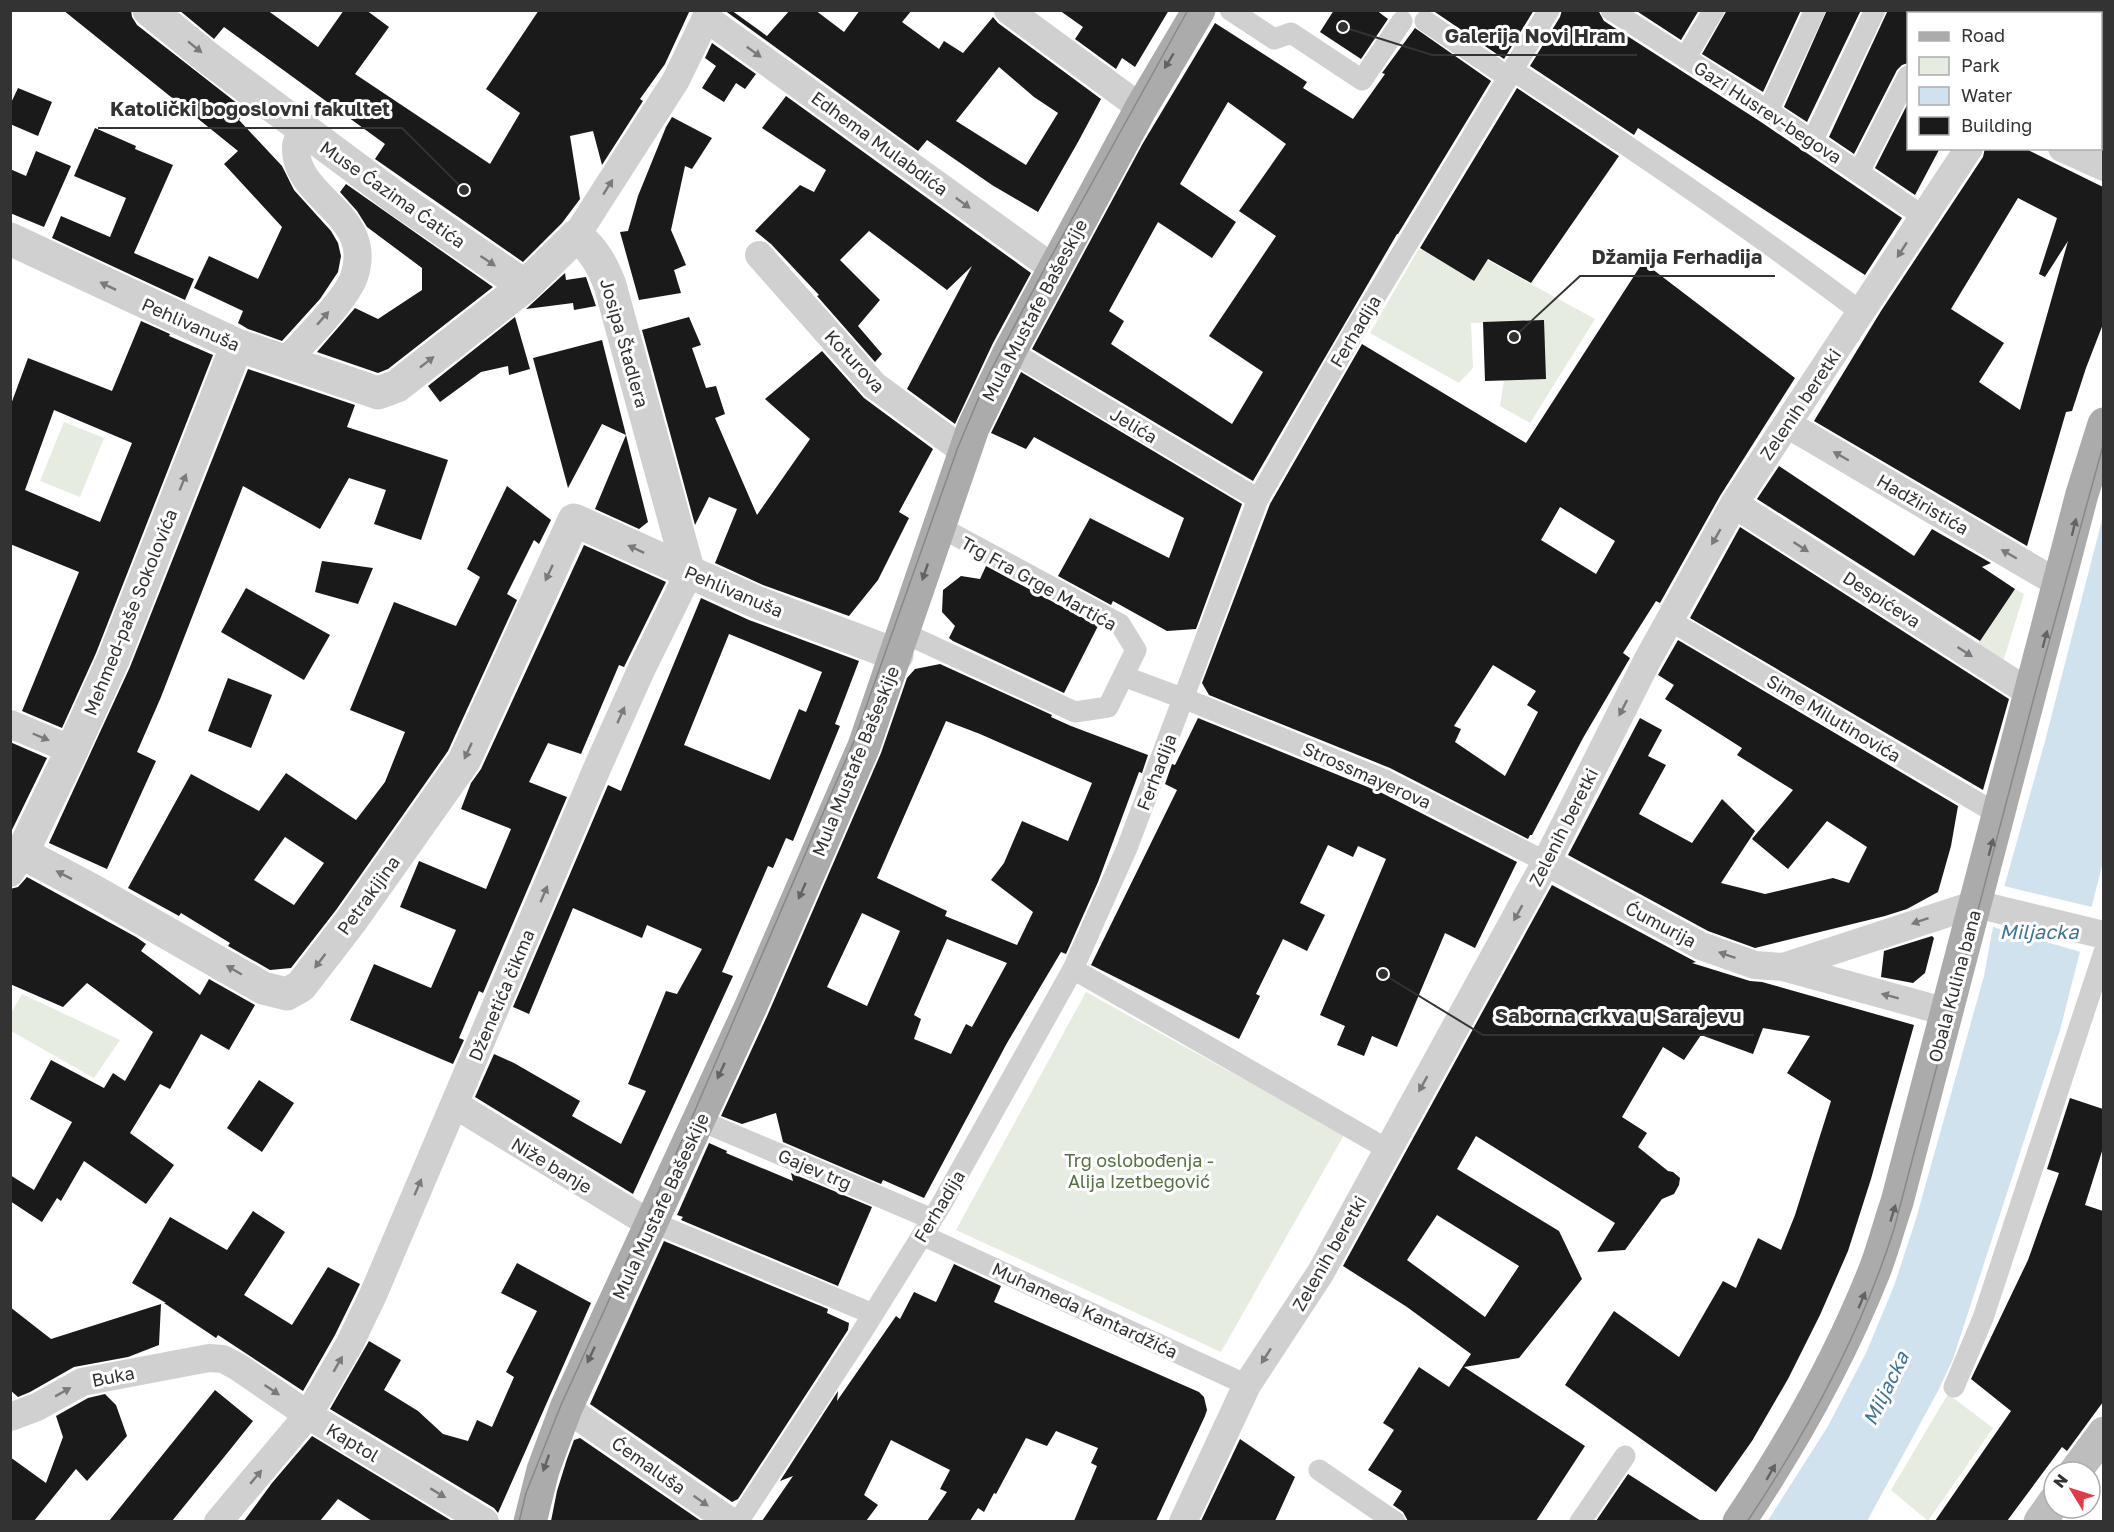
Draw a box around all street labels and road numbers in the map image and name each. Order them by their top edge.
street label: Gazi Husrev-begova [1690,56,1846,168]
street label: Edhema Mulabdića [808,86,952,200]
street label: Muse Ćazima Ćatića [316,136,470,252]
street label: Mula Mustafe Bašeskije [977,215,1091,405]
street label: Josipa Štadlera [596,276,654,410]
street label: Ferhadija [1325,291,1385,371]
street label: Pehlivanuša [139,293,243,355]
street label: Koturova [820,325,890,397]
street label: Zelenih beretki [1755,344,1845,464]
street label: Jelića [1106,402,1162,448]
street label: Hadžiristića [1873,469,1973,539]
street label: Mehmed-paše Sokolovića [78,506,182,718]
street label: Trg Fra Grge Martića [957,531,1121,635]
street label: Pehlivanuša [681,560,787,622]
street label: Despićeva [1839,566,1925,632]
street label: Mula Mustafe Bašeskije [807,663,903,859]
street label: Sime Milutinovića [1763,669,1905,767]
street label: Ferhadija [1131,731,1181,813]
street label: Strossmayerova [1299,737,1435,813]
street label: Zelenih beretki [1524,764,1602,890]
street label: Petrakijina [332,851,404,939]
street label: Ćumurija [1622,896,1700,952]
street label: Obala Kulina bana [1923,907,1985,1065]
street label: Dženetića čikma [463,926,539,1064]
street label: Mula Mustafe Bašeskije [607,1109,713,1303]
street label: Niže banje [508,1132,596,1198]
street label: Gajev trg [775,1144,855,1194]
street label: Ferhadija [909,1166,969,1246]
street label: Zelenih beretki [1287,1191,1371,1315]
street label: Muhameda Kantardžića [989,1257,1181,1363]
street label: Buka [90,1361,136,1391]
street label: Kaptol [323,1418,383,1466]
street label: Ćemaluša [608,1432,690,1498]

